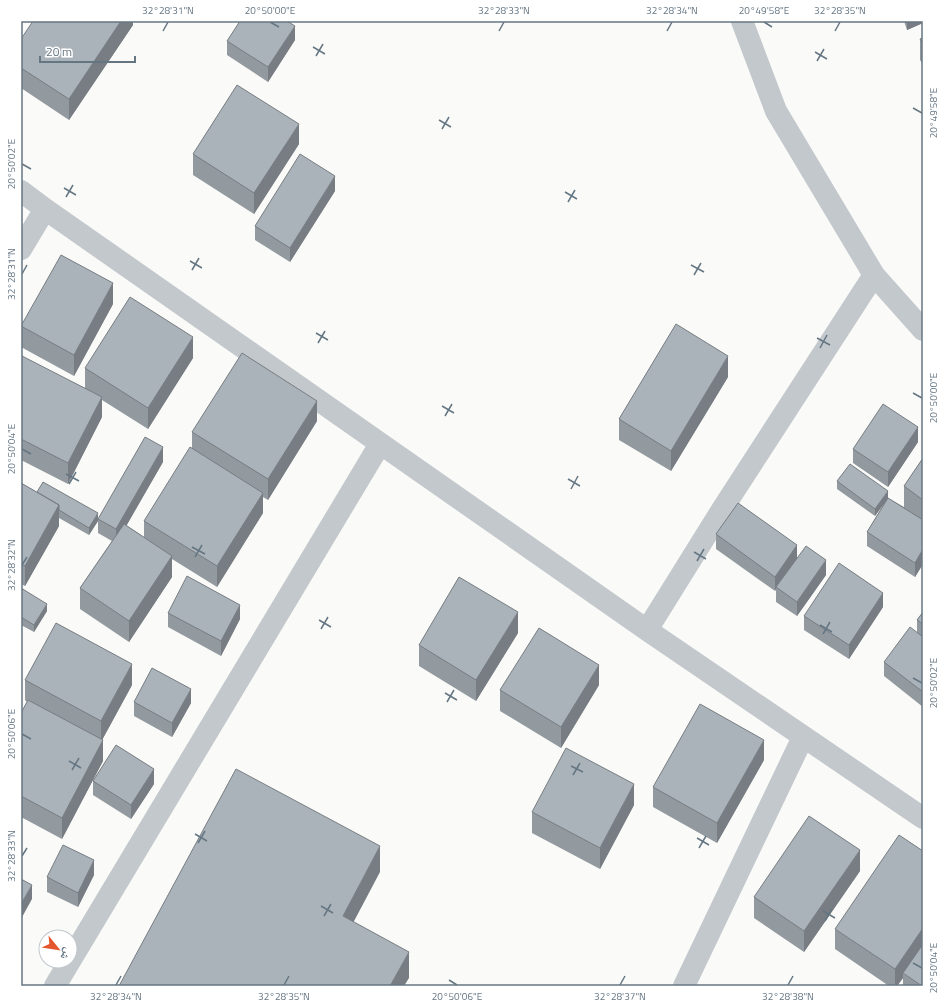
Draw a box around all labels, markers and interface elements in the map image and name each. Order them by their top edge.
text: 32°28'31"N [142,3,194,18]
text: 20°50'00"E [245,3,296,18]
text: 32°28'33"N [478,3,530,18]
text: 32°28'34"N [646,3,698,18]
text: 20°49'58"E [739,3,790,18]
text: 32°28'35"N [814,3,866,18]
scale bar [40,38,135,64]
text: 20 m [46,42,72,61]
text: 20°49'58"E [926,87,941,138]
text: 20°50'02"E [4,138,19,189]
text: 32°28'31"N [4,248,19,300]
text: 20°50'00"E [926,372,941,423]
text: 20°50'04"E [4,423,19,474]
text: 32°28'32"N [4,539,19,591]
text: 20°50'02"E [926,657,941,708]
text: 20°50'06"E [4,708,19,759]
text: 32°28'33"N [4,830,19,882]
north arrow [38,929,78,969]
text: 20°50'04"E [926,942,941,993]
text: ش [57,945,77,963]
text: 32°28'34"N [90,989,142,1004]
text: 32°28'35"N [258,989,310,1004]
text: 20°50'06"E [432,989,483,1004]
text: 32°28'37"N [594,989,646,1004]
text: 32°28'38"N [762,989,814,1004]

